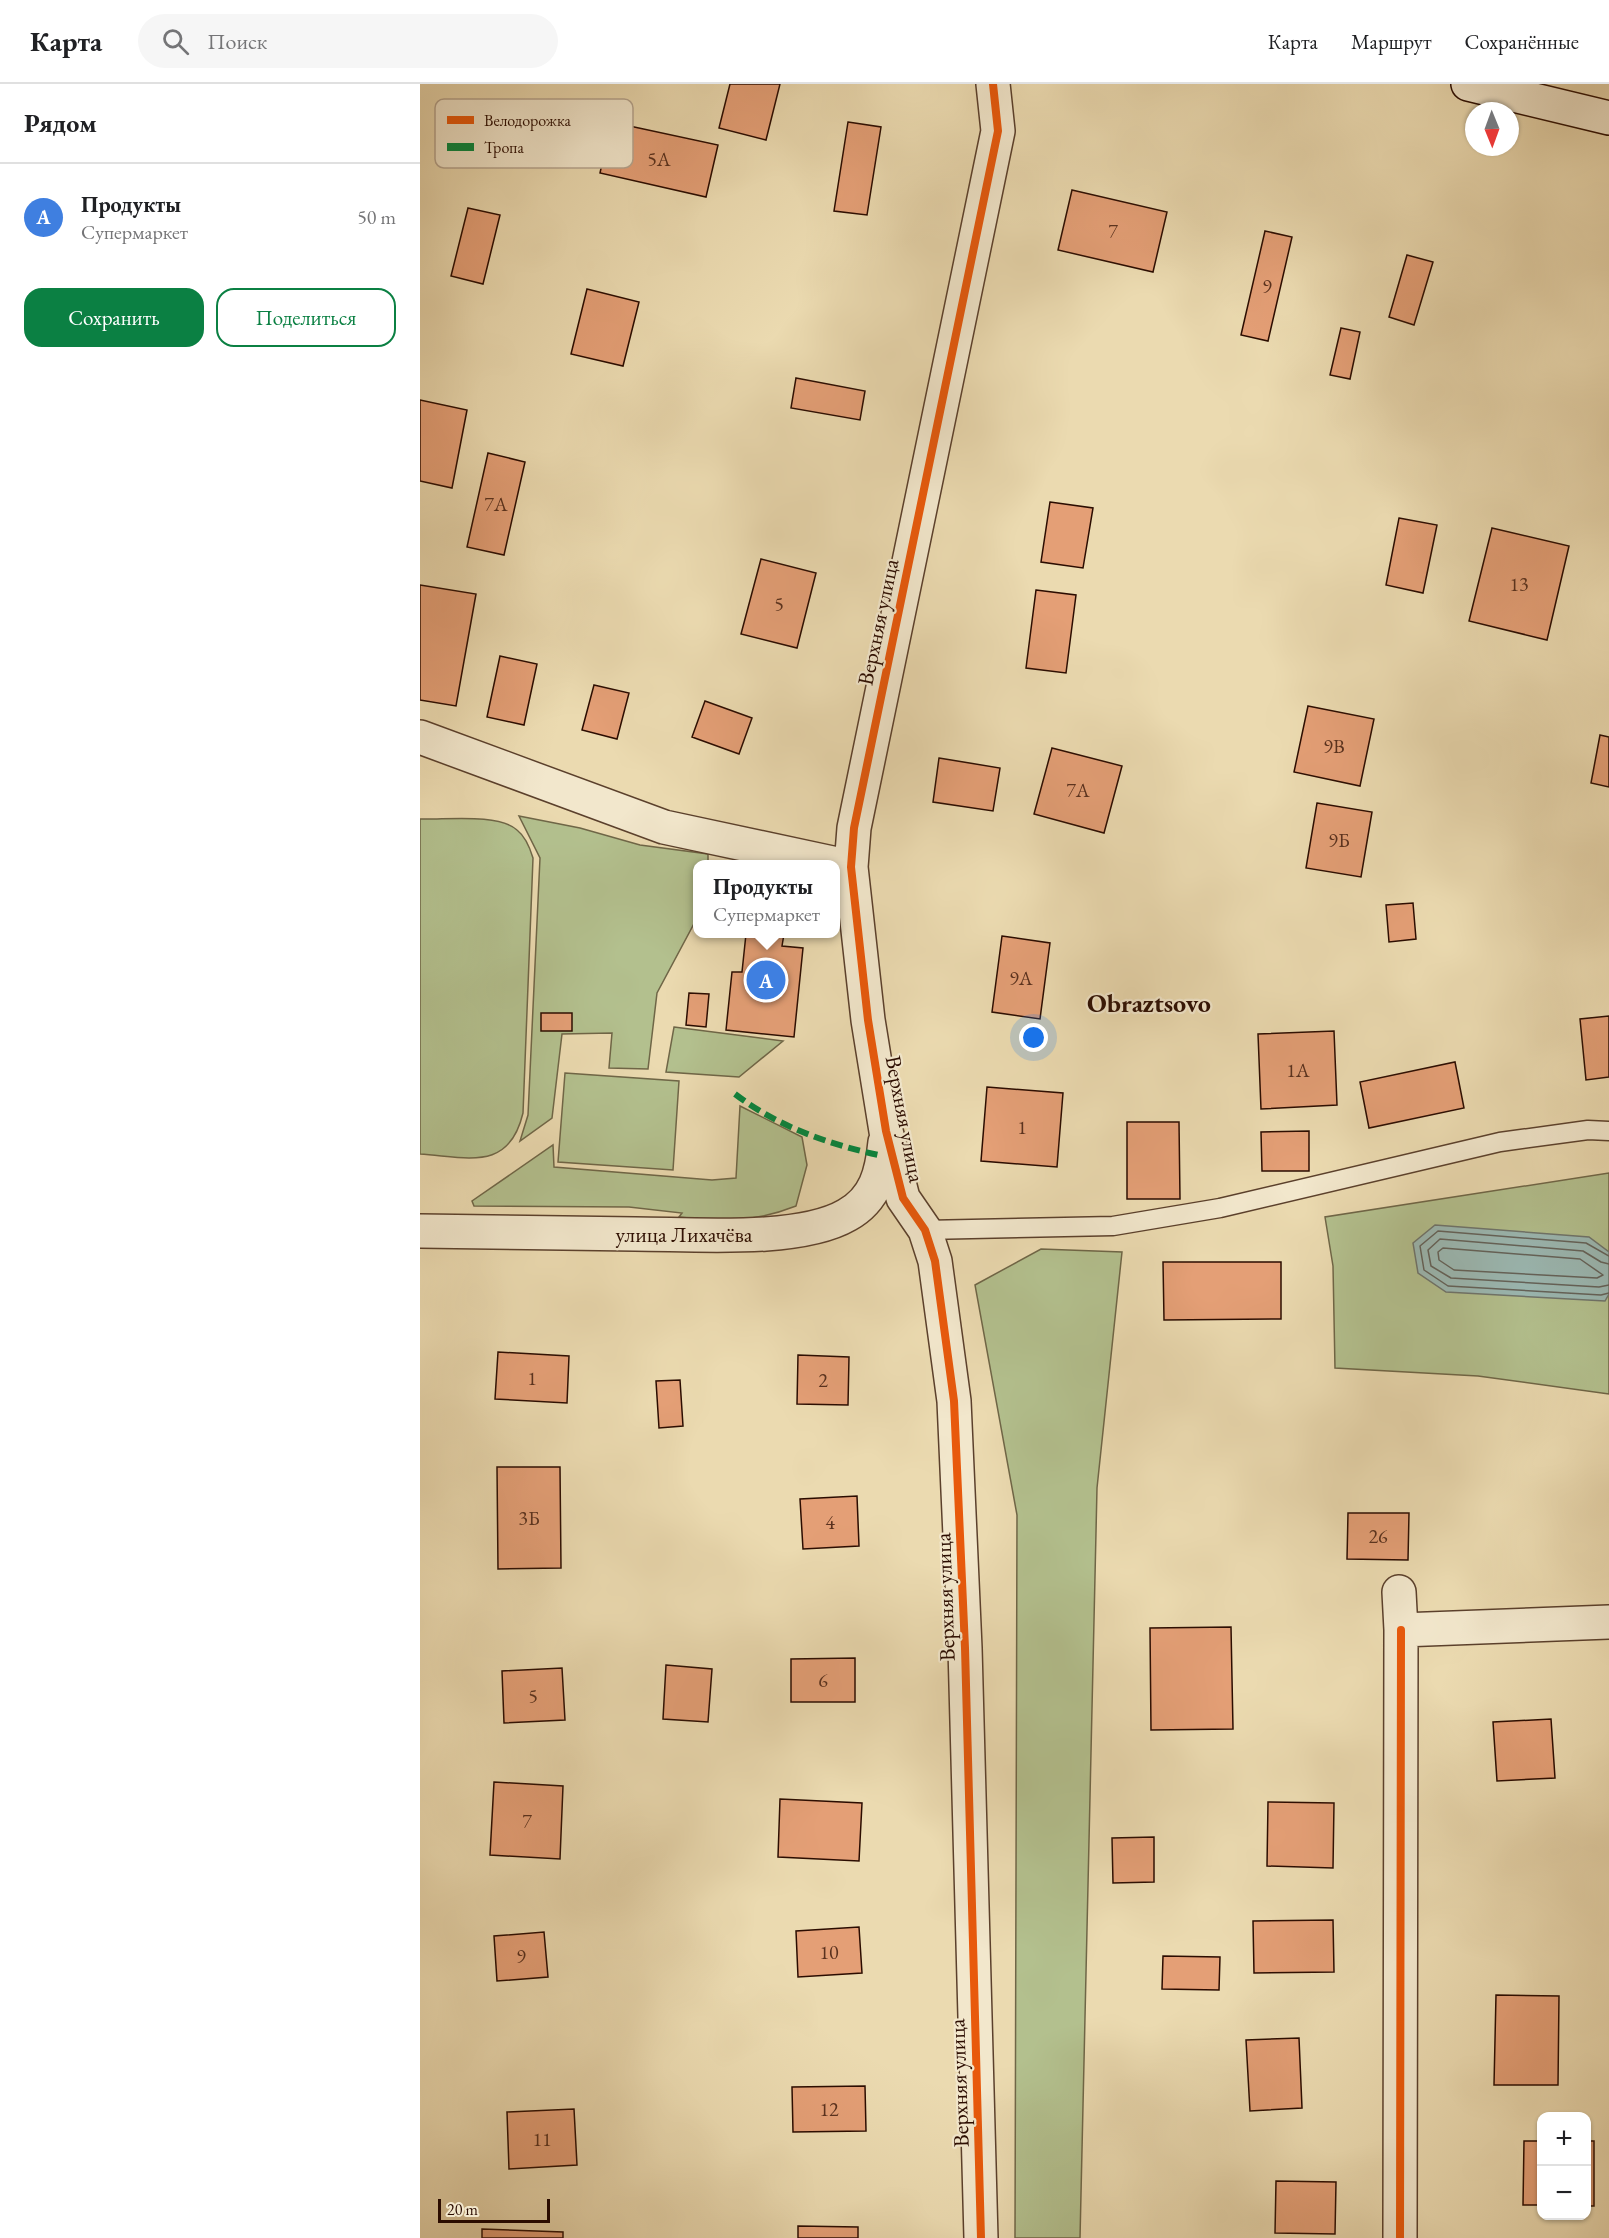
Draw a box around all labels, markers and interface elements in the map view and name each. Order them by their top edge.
search box [138,14,558,68]
text: Карта [30,23,102,59]
icon: search [159,25,192,58]
text: Поиск [207,27,267,56]
text: Карта [1268,28,1318,55]
text: Маршрут [1351,28,1432,55]
text: Сохранённые [1465,28,1579,55]
legend [435,99,633,168]
north arrow [1465,102,1519,156]
text: Рядом [24,106,97,140]
text: Велодорожка [484,110,571,131]
text: Тропа [484,137,524,158]
house number: 5А [647,146,671,172]
text: Продукты [81,190,181,219]
text: A [36,204,51,230]
text: 50 m [357,204,396,230]
house number: 7 [1108,218,1118,244]
text: Супермаркет [81,219,188,245]
house number: 9 [1262,273,1272,299]
button: Сохранить [24,288,204,347]
button: Поделиться [216,288,396,347]
house number: 7А [484,491,508,517]
street label: Верхняя улица [850,556,906,688]
house number: 13 [1509,571,1529,597]
house number: 5 [774,591,784,617]
house number: 9В [1323,733,1345,759]
house number: 7А [1066,777,1090,803]
house number: 9Б [1328,827,1350,853]
popup [693,860,840,938]
text: Продукты [713,872,813,901]
text: Супермаркет [713,901,820,927]
pin: A [746,958,786,1002]
house number: 9А [1009,965,1033,991]
district label: Obraztsovo [1087,986,1211,1020]
your location [1019,1023,1048,1052]
street label: Верхняя улица [879,1053,932,1185]
house number: 1А [1286,1057,1310,1083]
house number: 1 [1017,1114,1027,1140]
street label: улица Лихачёва [615,1220,753,1249]
house number: 1 [527,1365,537,1391]
house number: 2 [818,1367,828,1393]
house number: 3Б [518,1505,540,1531]
house number: 4 [825,1509,835,1535]
house number: 26 [1368,1523,1388,1549]
street label: Верхняя улица [928,1532,962,1662]
house number: 6 [818,1667,828,1693]
house number: 5 [528,1683,538,1709]
house number: 7 [522,1808,532,1834]
house number: 10 [819,1939,839,1965]
house number: 9 [516,1943,526,1969]
street label: Верхняя улица [942,2018,976,2148]
house number: 12 [819,2096,839,2122]
map controls [1537,2112,1591,2220]
button: + [1537,2112,1591,2166]
house number: 11 [532,2126,552,2152]
button: − [1537,2166,1591,2220]
scale bar [438,2196,550,2224]
text: 20 m [447,2199,478,2220]

